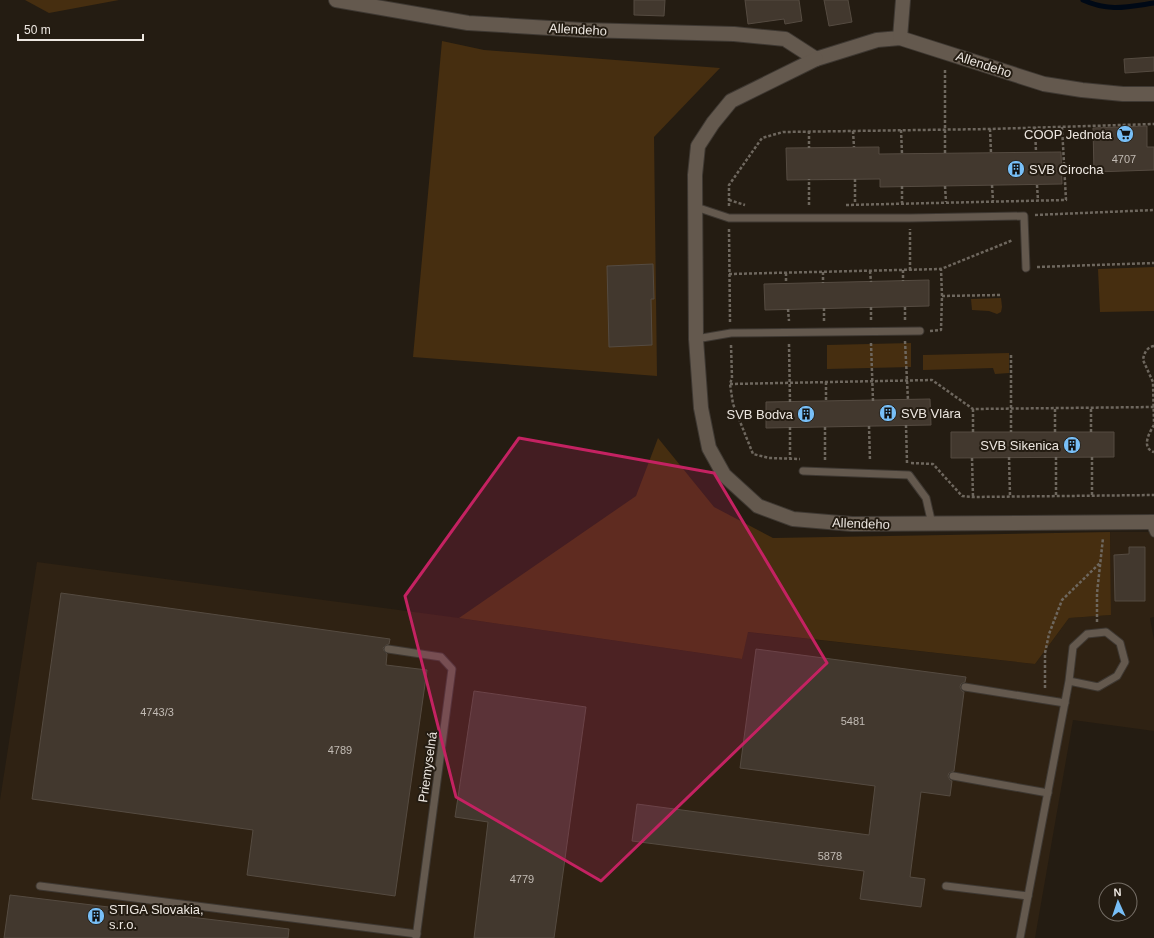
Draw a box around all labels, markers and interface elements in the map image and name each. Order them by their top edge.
scale bar [18,16,143,42]
street label: Allendeho [549,20,607,39]
text: 50 m [24,23,51,37]
street label: Allendeho [954,48,1014,81]
supermarket icon: COOP Jednota [1115,124,1135,144]
place label: COOP Jednota [1024,127,1113,142]
house number: 4707 [1112,153,1136,165]
building icon: SVB Cirocha [1006,159,1026,179]
place label: SVB Cirocha [1029,162,1104,177]
building icon: SVB Vlára [878,403,898,423]
building icon: SVB Bodva [796,404,816,424]
place label: SVB Vlára [901,406,962,421]
place label: SVB Bodva [727,407,794,422]
building icon: SVB Sikenica [1062,435,1082,455]
place label: SVB Sikenica [980,438,1060,453]
street label: Allendeho [832,515,890,532]
house number: 4743/3 [140,706,174,718]
house number: 5481 [841,715,865,727]
street label: Priemyselná [415,730,440,804]
house number: 4789 [328,744,352,756]
house number: 5878 [818,850,842,862]
house number: 4779 [510,873,534,885]
north arrow [1098,882,1138,922]
text: N [1113,886,1122,898]
place label: STIGA Slovakia, s.r.o. [109,902,204,932]
building icon: STIGA Slovakia, s.r.o. [86,906,106,926]

